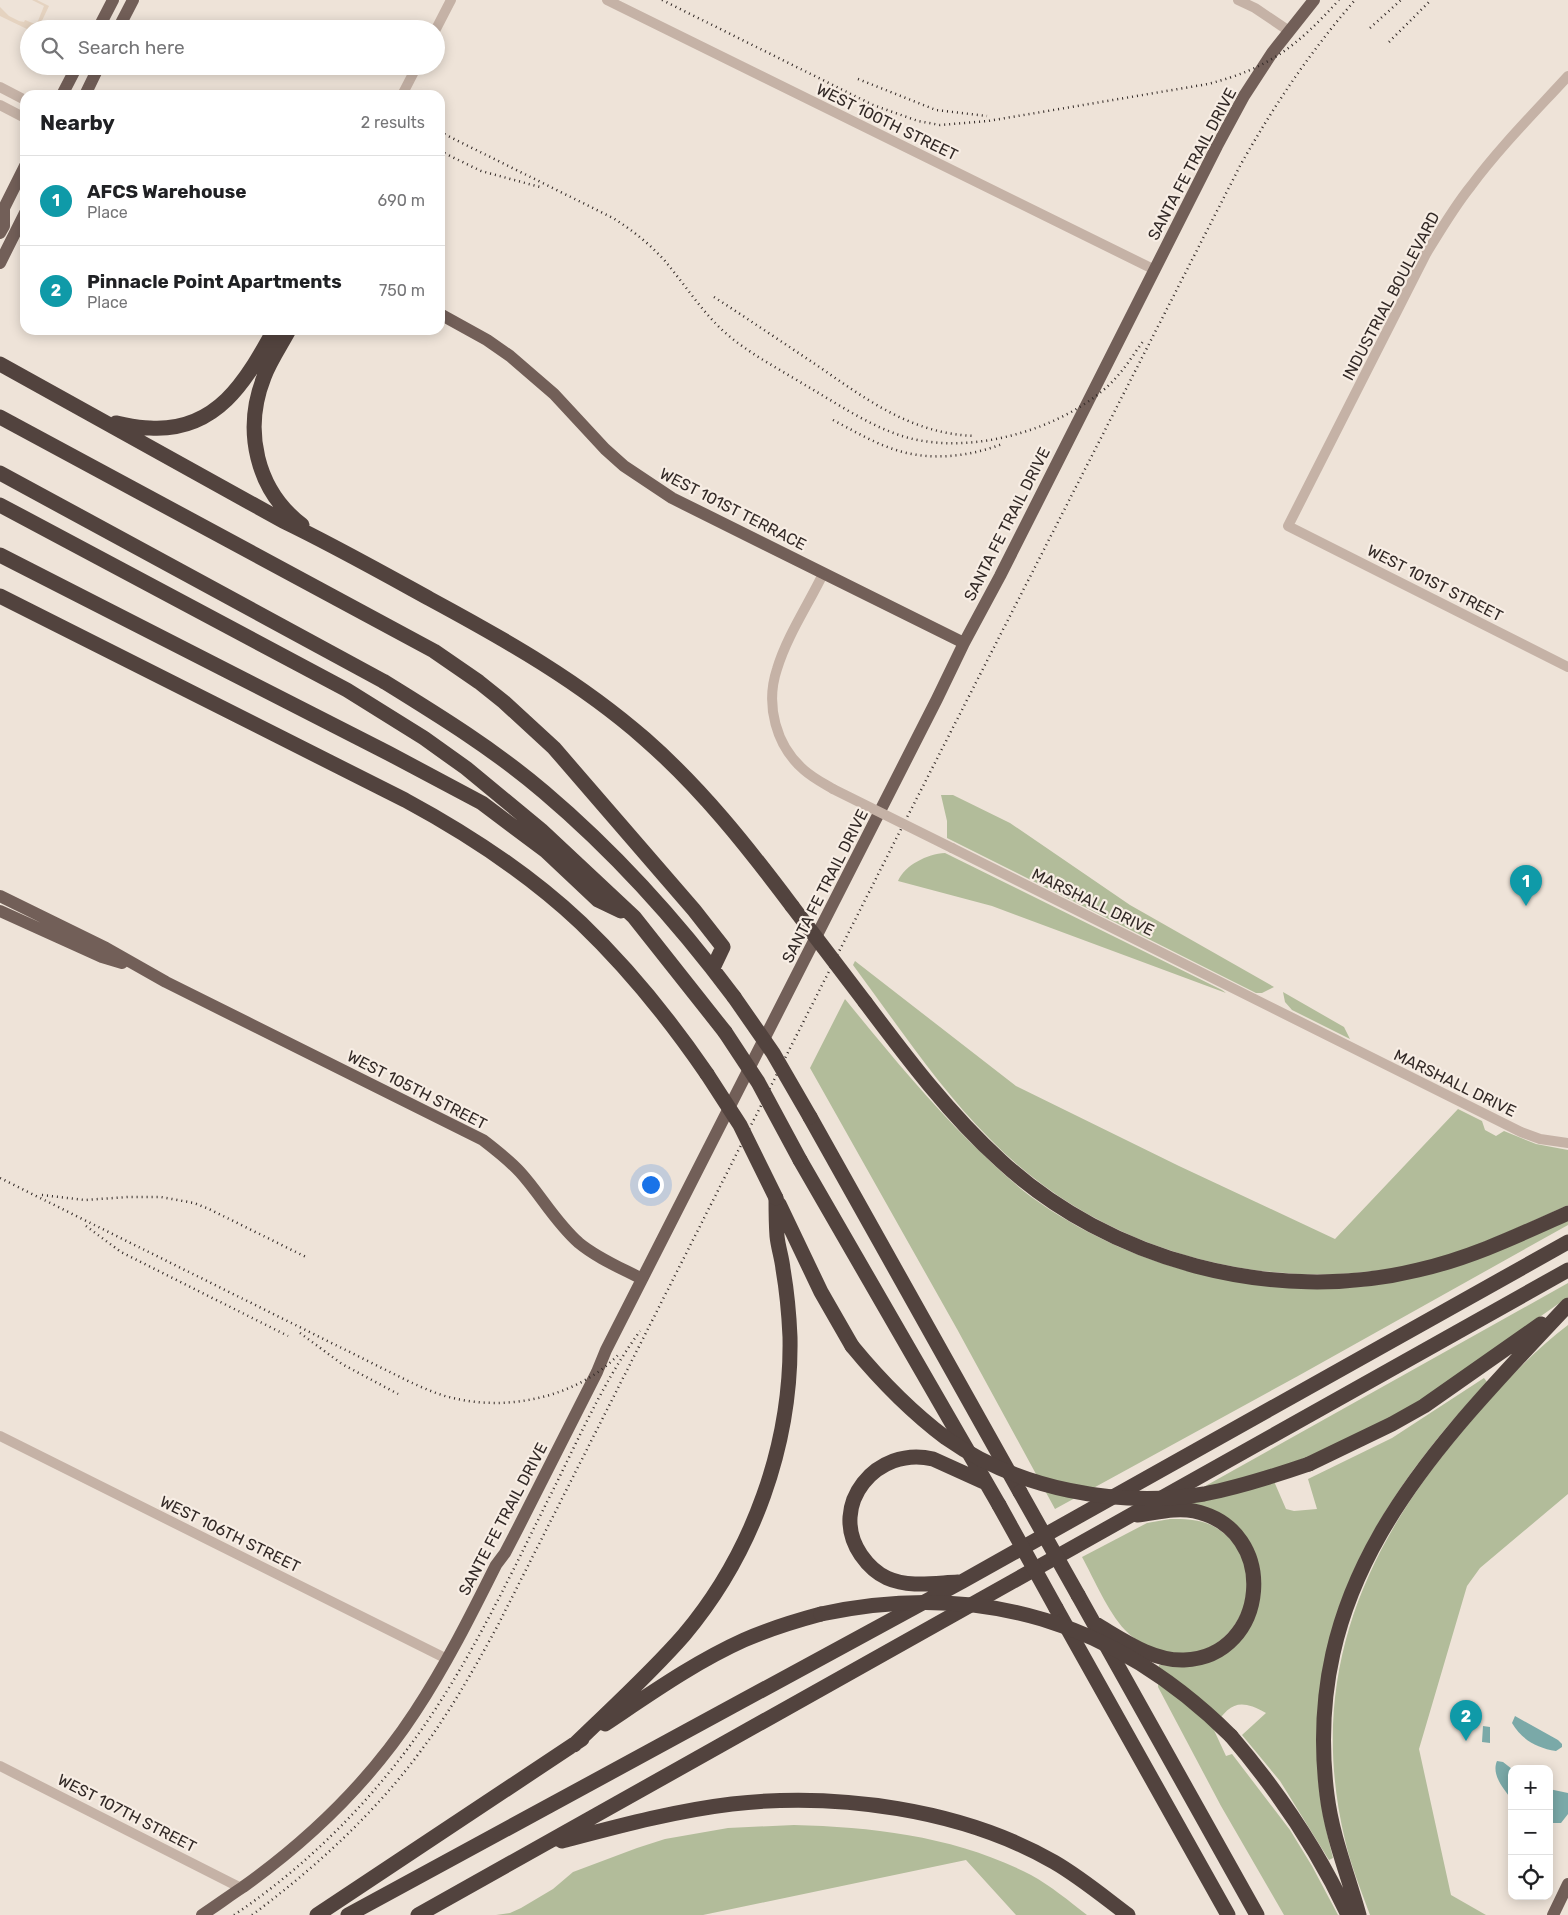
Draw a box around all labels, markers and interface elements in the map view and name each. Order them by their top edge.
search box [20,20,445,75]
icon: search [38,34,66,62]
text: Search here [78,36,185,59]
street label: WEST 100TH STREET [813,79,961,165]
street label: SANTA FE TRAIL DRIVE [1144,85,1240,243]
text: Nearby [40,110,115,135]
text: 2 results [361,113,425,132]
text: AFCS Warehouse [87,180,246,203]
text: 1 [52,191,60,210]
text: 690 m [378,191,425,210]
text: Place [87,203,128,222]
street label: INDUSTRIAL BOULEVARD [1338,208,1444,384]
text: Pinnacle Point Apartments [87,270,342,293]
text: 2 [51,281,61,300]
text: 750 m [379,281,425,300]
text: Place [87,293,128,312]
street label: SANTA FE TRAIL DRIVE [960,444,1054,604]
street label: WEST 101ST TERRACE [657,464,809,554]
street label: WEST 101ST STREET [1364,541,1506,625]
street label: SANTA FE TRAIL DRIVE [778,806,872,966]
street label: MARSHALL DRIVE [1029,864,1157,940]
pin: 1 [1510,865,1542,906]
street label: MARSHALL DRIVE [1391,1045,1519,1121]
street label: WEST 105TH STREET [344,1046,490,1134]
your location [638,1172,664,1198]
street label: SANTE FE TRAIL DRIVE [455,1439,551,1599]
street label: WEST 106TH STREET [157,1492,303,1576]
pin: 2 [1450,1700,1482,1741]
map controls [1508,1765,1553,1900]
button: + [1508,1765,1553,1810]
street label: WEST 107TH STREET [54,1770,200,1856]
button: − [1508,1810,1553,1855]
button: locate [1508,1855,1553,1900]

